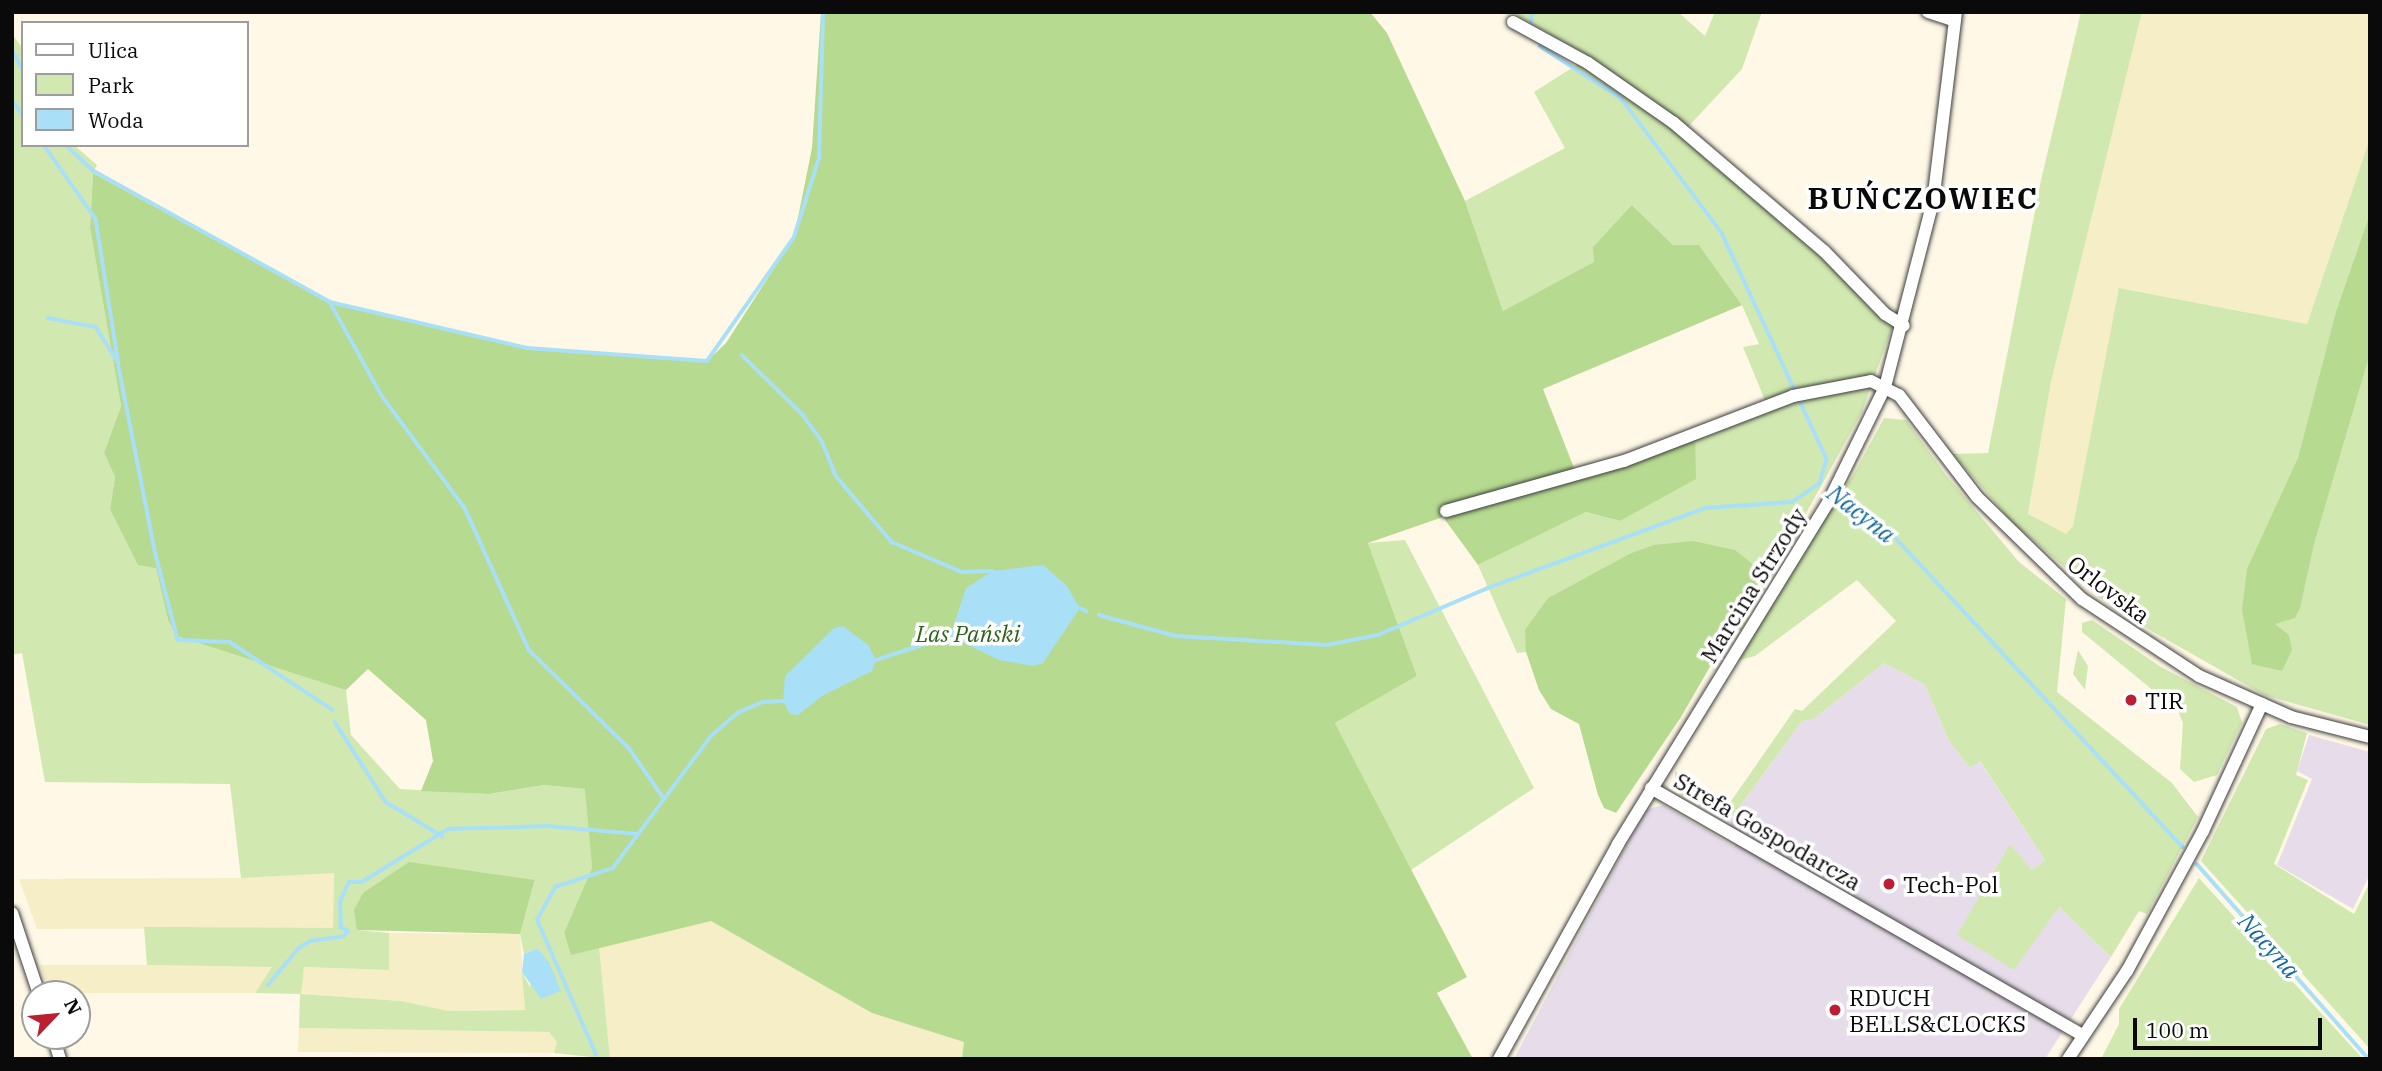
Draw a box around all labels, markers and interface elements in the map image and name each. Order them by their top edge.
legend [21,21,248,147]
text: Ulica [88,36,139,64]
text: Park [88,71,134,99]
text: Woda [88,106,144,134]
district label: BUŃCZOWIEC [1809,180,2037,216]
water label: Nacyna [1821,479,1901,549]
street label: Marcina Strzody [1694,503,1812,667]
street label: Orlovska [2062,549,2156,629]
park label: Las Pański [916,619,1020,647]
place label: TIR [2145,686,2183,714]
marker: TIR [2123,692,2139,708]
street label: Strefa Gospodarcza [1670,766,1866,896]
place label: Tech-Pol [1903,870,1998,898]
marker: Tech-Pol [1881,876,1897,892]
water label: Nacyna [2232,907,2306,985]
north arrow [21,980,91,1050]
place label: RDUCH BELLS&CLOCKS [1849,983,2026,1037]
text: N [59,995,87,1019]
marker: RDUCH BELLS&CLOCKS [1827,1002,1843,1018]
scale bar [2137,1004,2326,1048]
text: 100 m [2146,1016,2209,1044]

